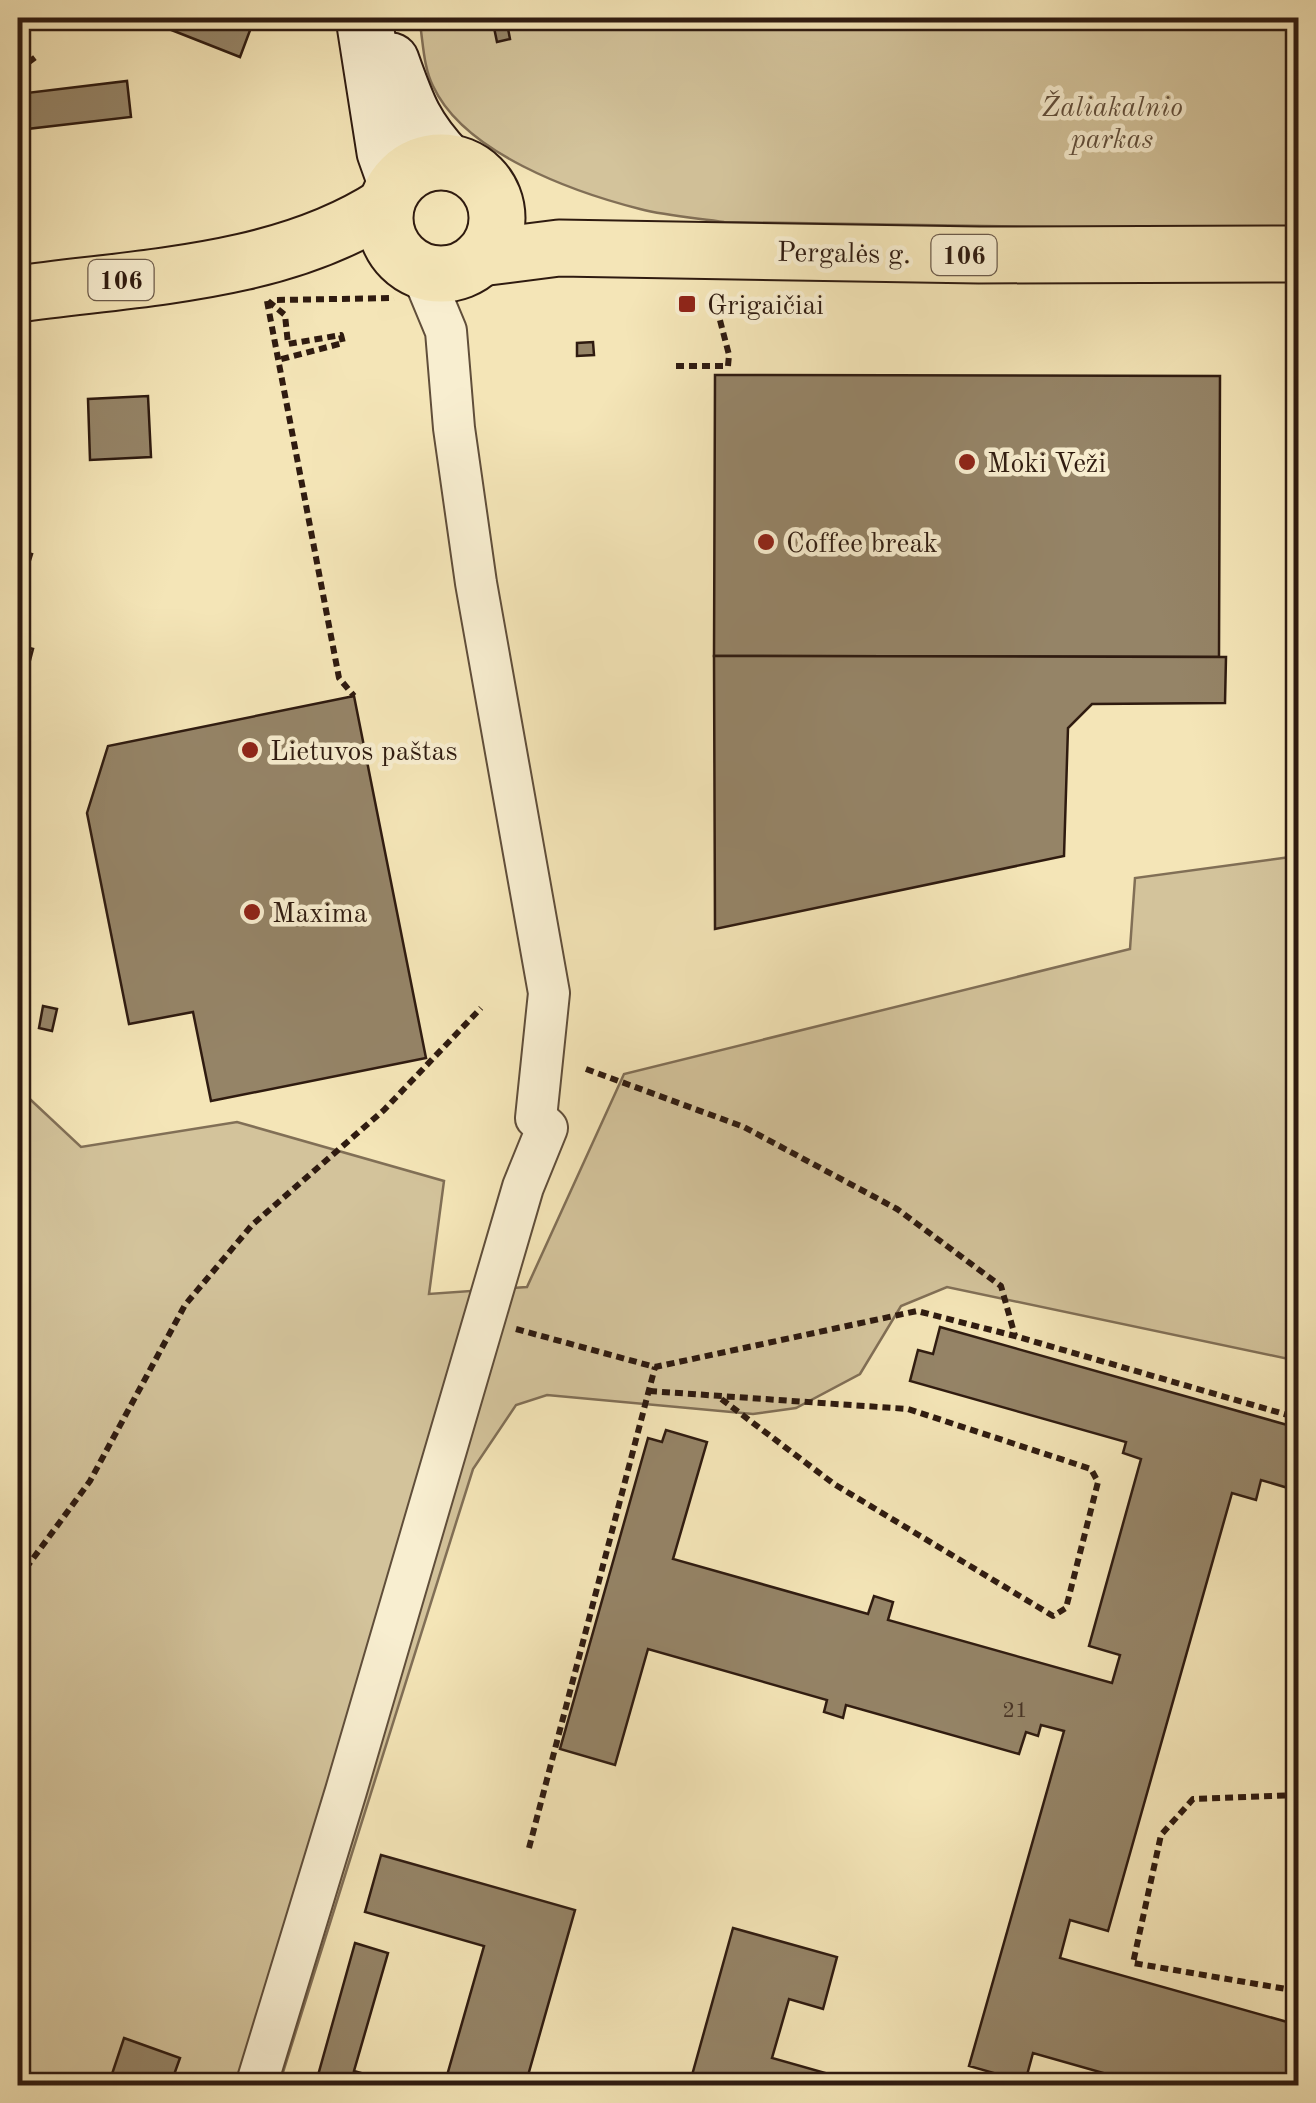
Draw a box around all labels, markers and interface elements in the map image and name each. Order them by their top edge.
park label: Žaliakalnio parkas [1041,90,1183,155]
road number: 106 [932,235,996,275]
street label: Pergalės g. [777,240,911,270]
road number: 106 [88,260,154,300]
marker: Grigaičiai [676,293,698,315]
place label: Grigaičiai [707,293,824,321]
marker: Moki Veži [956,451,978,473]
place label: Moki Veži [987,451,1106,479]
marker: Coffee break [755,531,777,553]
place label: Coffee break [786,531,938,559]
marker: Lietuvos paštas [239,739,261,761]
place label: Lietuvos paštas [270,739,458,767]
marker: Maxima [241,901,263,923]
place label: Maxima [272,901,368,929]
house number: 21 [1002,1700,1028,1722]

